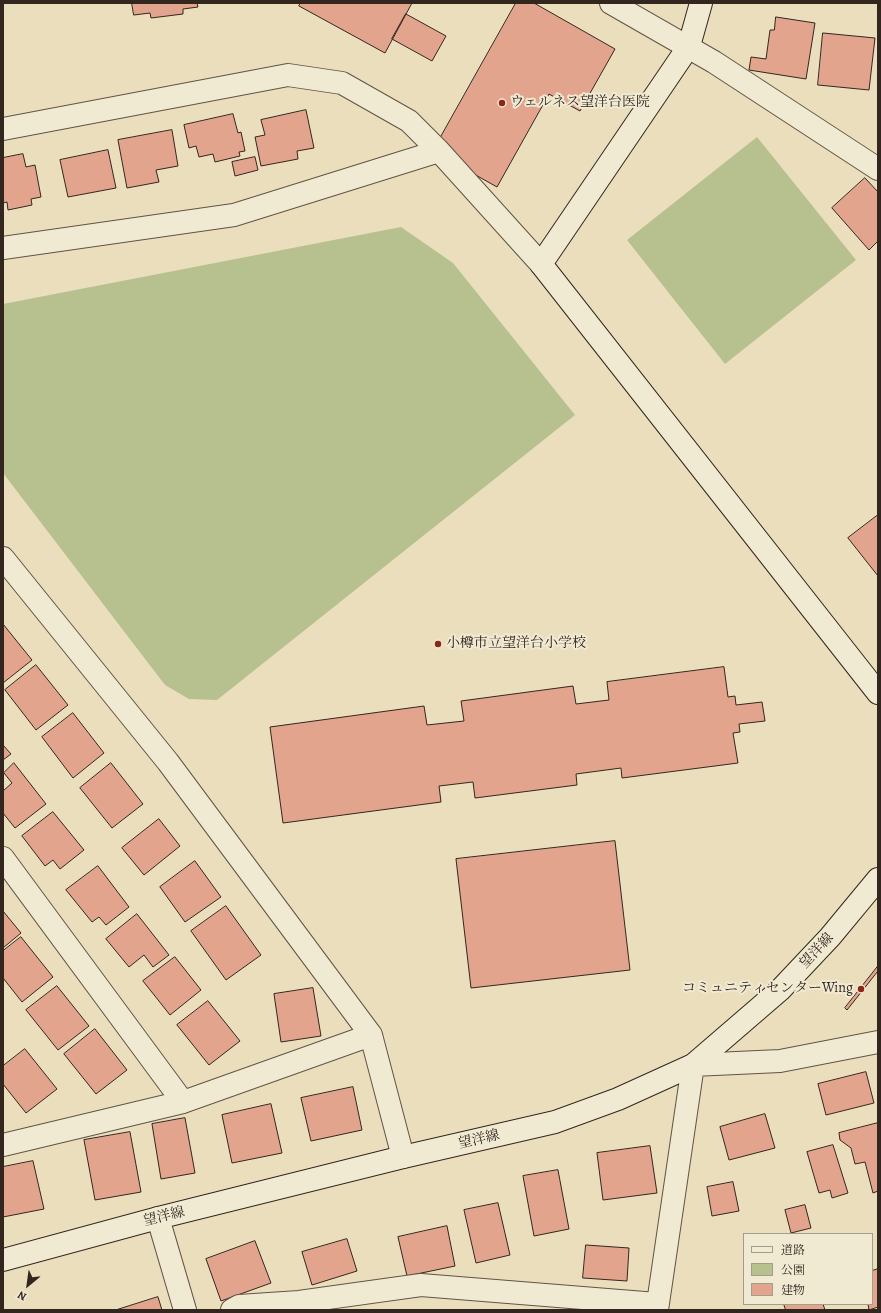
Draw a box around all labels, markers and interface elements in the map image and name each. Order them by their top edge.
place label: ウェルネス望洋台医院 [510,95,650,111]
marker: ウェルネス望洋台医院 [497,98,507,108]
place label: 小樽市立望洋台小学校 [446,636,586,652]
marker: 小樽市立望洋台小学校 [433,639,443,649]
street label: 望洋線 [797,930,837,972]
place label: コミュニティセンターWing [682,981,853,997]
marker: コミュニティセンターWing [856,984,866,994]
street label: 望洋線 [457,1127,501,1153]
street label: 望洋線 [142,1204,186,1230]
legend [743,1233,873,1305]
text: 道路 [781,1242,805,1258]
text: 公園 [781,1262,805,1278]
north arrow [8,1265,48,1305]
text: 建物 [781,1282,805,1298]
text: N [15,1287,29,1304]

